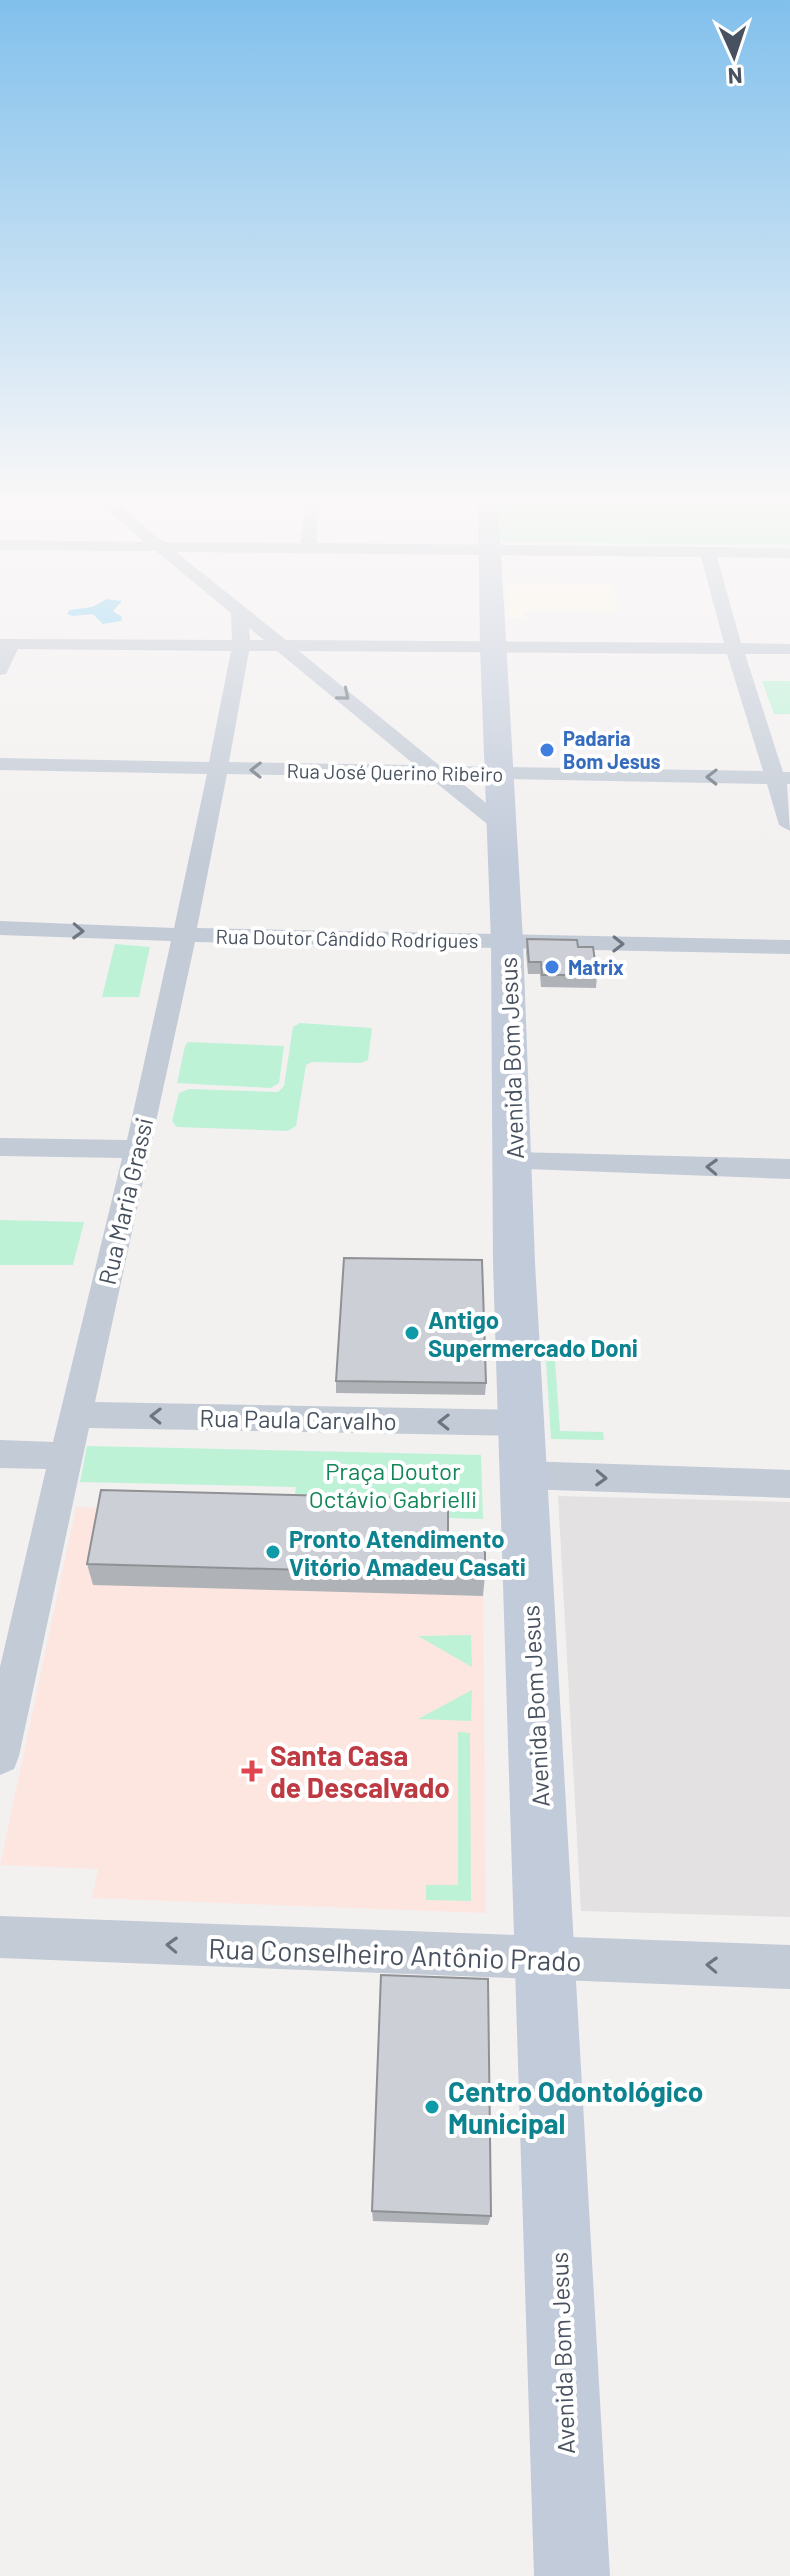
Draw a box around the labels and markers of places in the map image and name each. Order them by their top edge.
place label: Padaria Bom Jesus [563,726,661,773]
marker: Padaria Bom Jesus [538,741,556,759]
place label: Matrix [568,955,624,979]
marker: Matrix [543,958,561,976]
place label: Antigo Supermercado Doni [428,1305,638,1362]
marker: Antigo Supermercado Doni [403,1324,421,1342]
place label: Pronto Atendimento Vitório Amadeu Casati [289,1524,526,1581]
marker: Pronto Atendimento Vitório Amadeu Casati [264,1543,282,1561]
place label: Santa Casa de Descalvado [270,1738,450,1804]
marker: Santa Casa de Descalvado [241,1760,263,1782]
place label: Centro Odontológico Municipal [448,2074,703,2140]
marker: Centro Odontológico Municipal [423,2098,441,2116]

